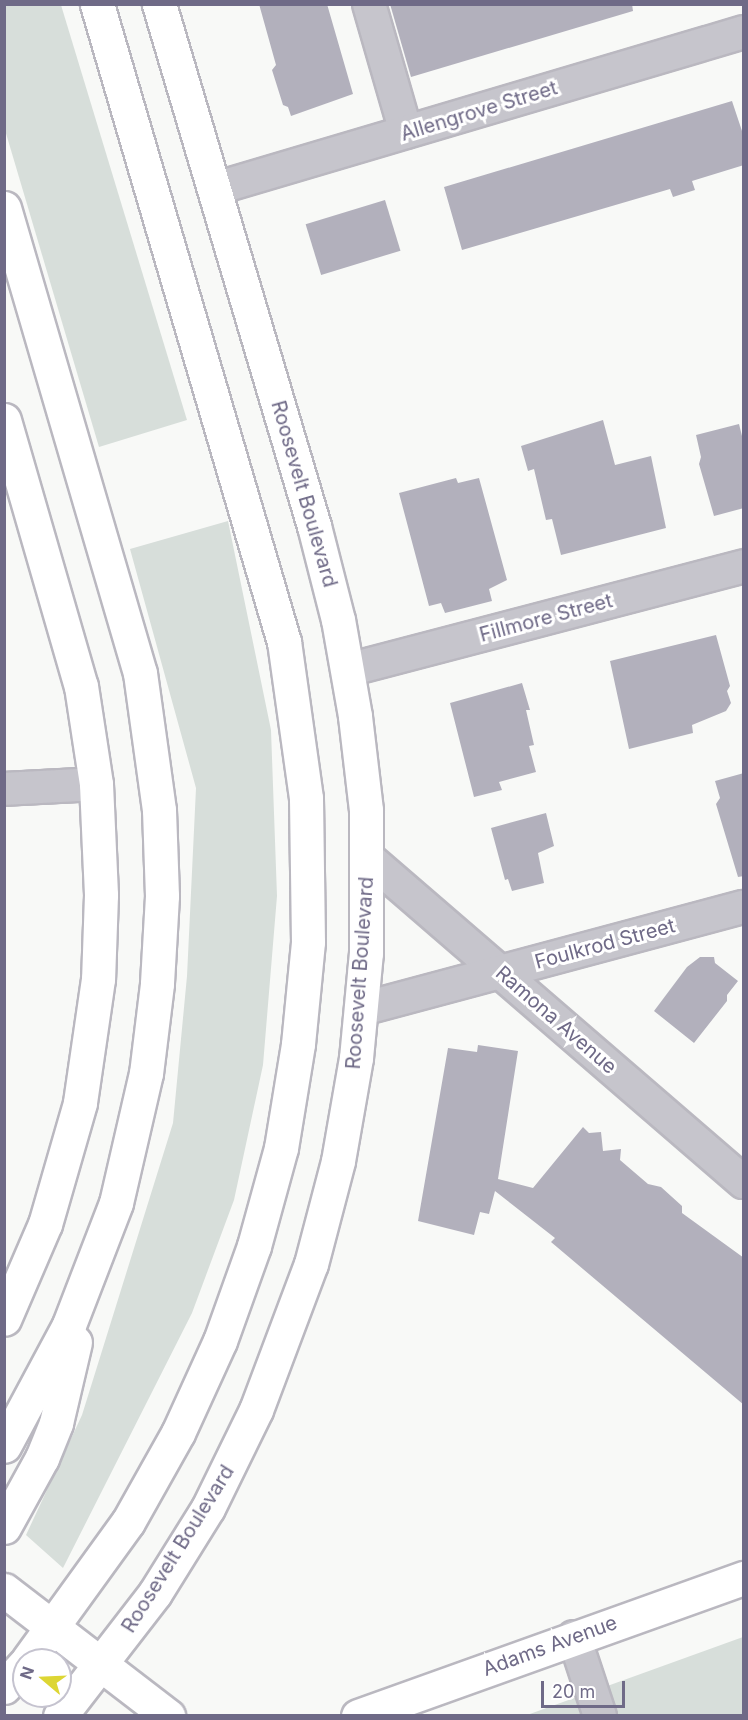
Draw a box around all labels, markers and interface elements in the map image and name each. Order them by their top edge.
street label: Allengrove Street [398,76,560,146]
street label: Roosevelt Boulevard [266,398,342,590]
street label: Fillmore Street [477,589,615,647]
street label: Roosevelt Boulevard [341,876,379,1070]
street label: Foulkrod Street [532,914,678,974]
street label: Ramona Avenue [491,961,621,1079]
street label: Roosevelt Boulevard [117,1461,239,1637]
street label: Adams Avenue [480,1611,620,1681]
north arrow [12,1648,72,1708]
text: N [15,1664,38,1682]
scale bar [544,1669,628,1707]
text: 20 m [552,1681,595,1702]

